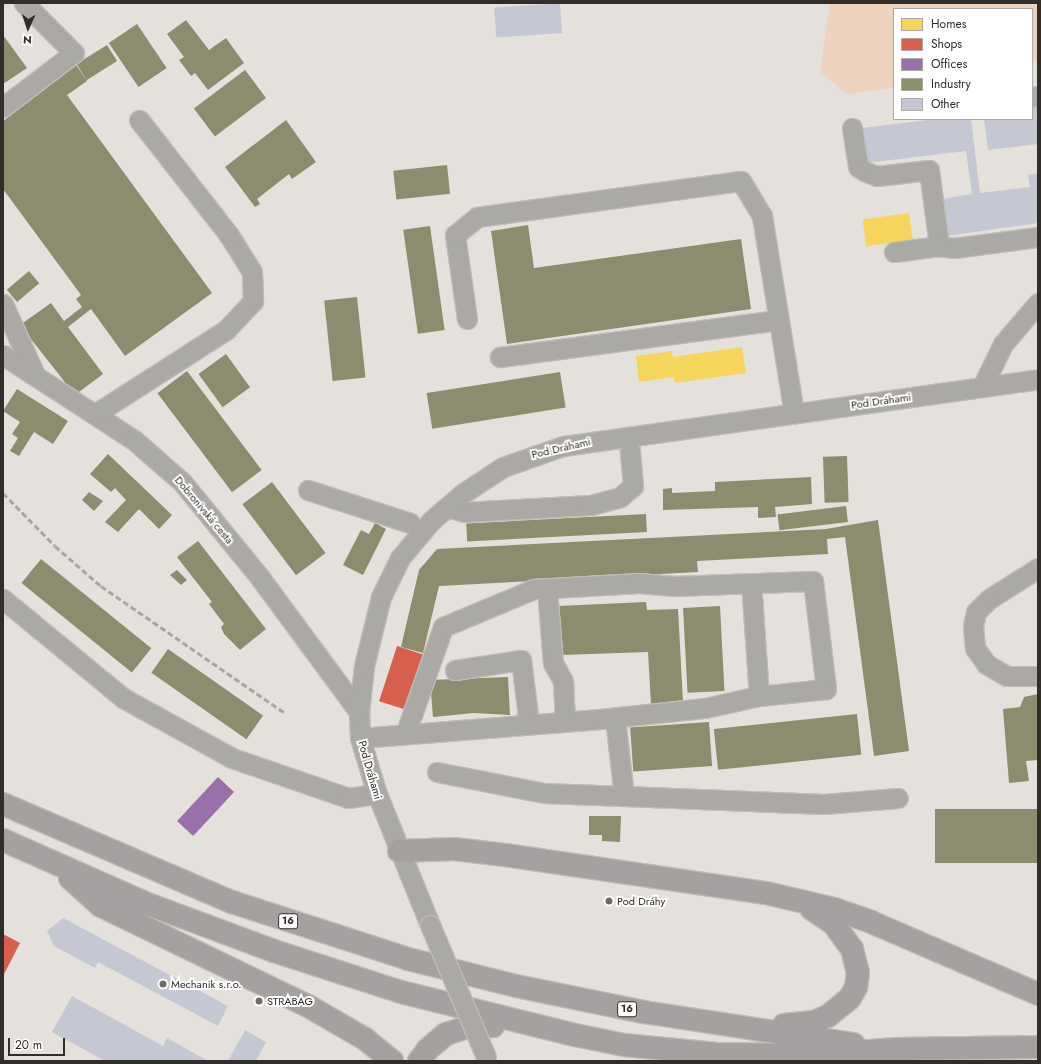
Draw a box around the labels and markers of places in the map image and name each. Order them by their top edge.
place label: Pod Dráhy [617,894,665,908]
marker: Pod Dráhy [604,896,614,906]
place label: Mechanik s.r.o. [171,977,242,991]
marker: Mechanik s.r.o. [158,979,168,989]
place label: STRABAG [267,994,313,1008]
marker: STRABAG [254,996,264,1006]

